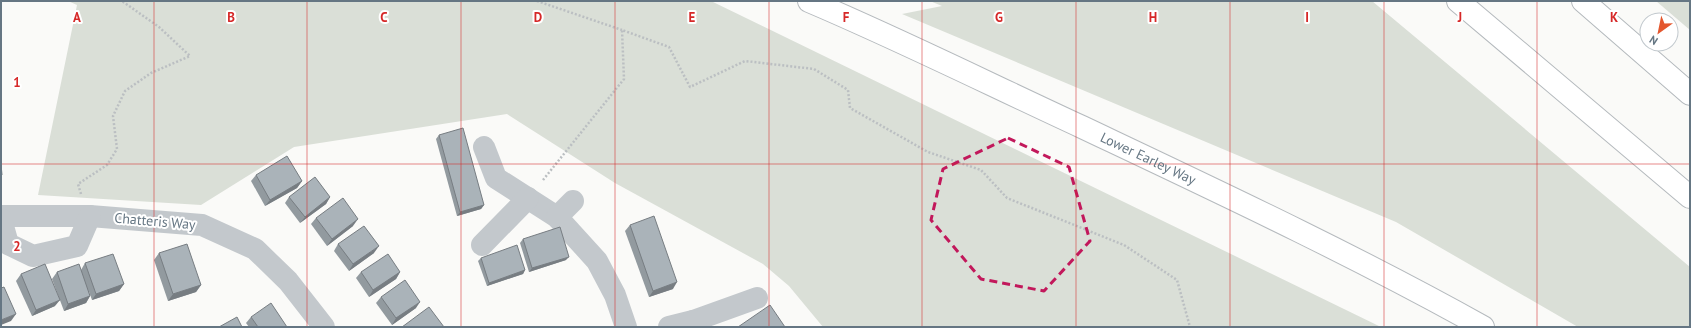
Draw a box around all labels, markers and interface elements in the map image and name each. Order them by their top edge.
text: A [73,9,81,26]
text: B [227,9,235,26]
text: C [380,9,388,26]
text: D [534,9,542,26]
text: E [689,9,696,26]
text: F [843,9,850,26]
text: G [995,9,1003,26]
text: H [1149,9,1157,26]
text: I [1305,9,1309,26]
text: J [1457,9,1462,26]
text: K [1610,9,1618,26]
north arrow [1639,12,1679,52]
text: N [1647,33,1660,48]
text: 1 [13,74,21,91]
street label: Lower Earley Way [1098,128,1199,189]
street label: Chatteris Way [114,208,197,234]
text: 2 [13,238,21,255]

